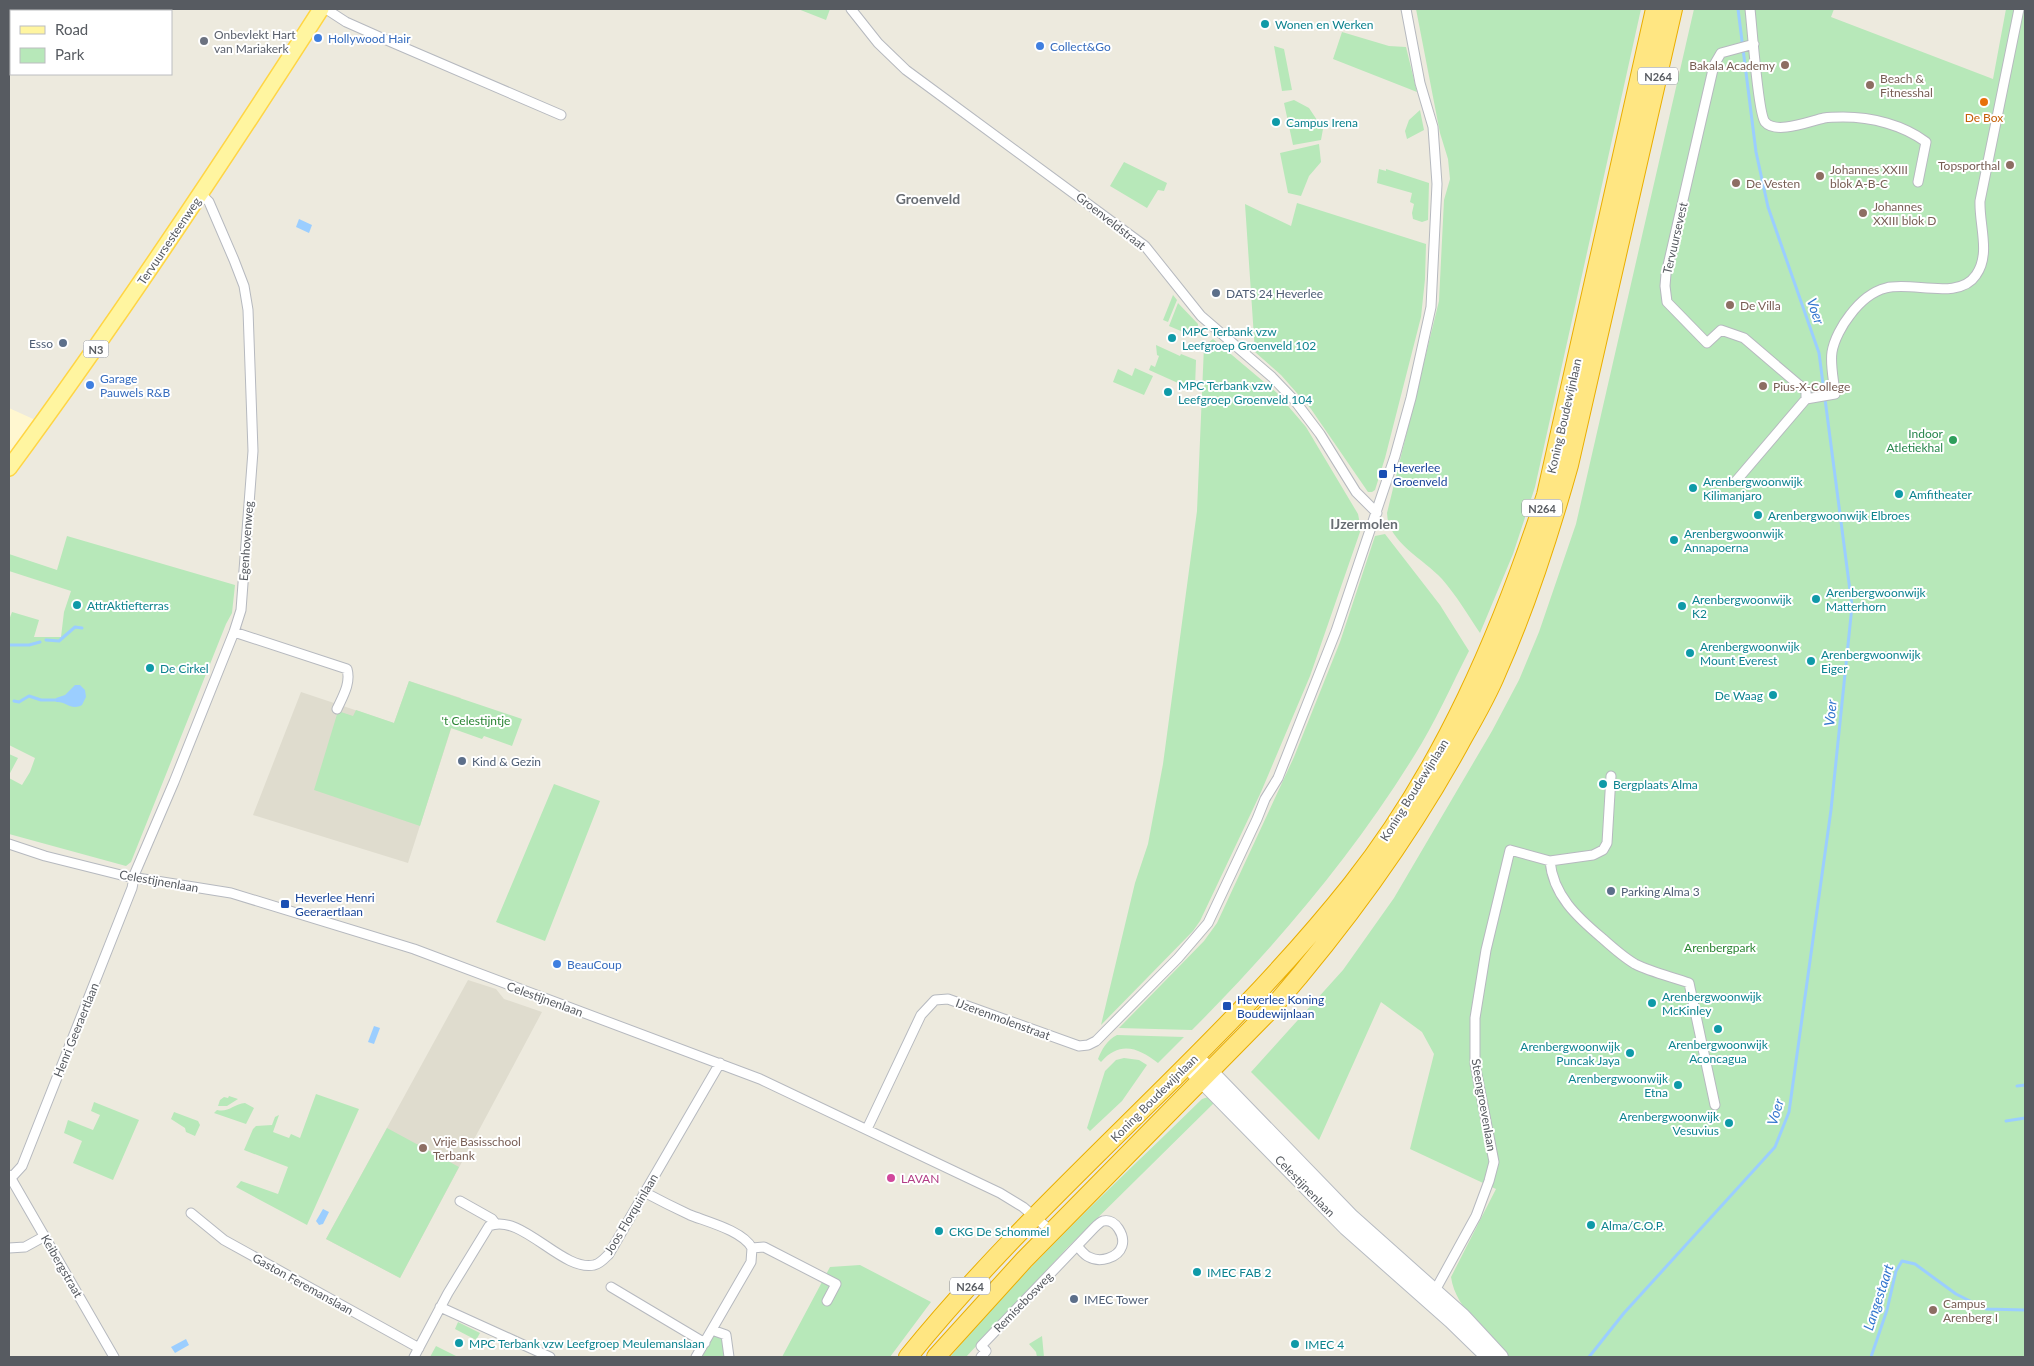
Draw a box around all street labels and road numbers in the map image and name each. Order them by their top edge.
road number: N264 [1638,68,1678,84]
street label: Groenveldstraat [1073,189,1149,253]
street label: Tervuursesteenweg [134,194,204,288]
street label: Tervuursevest [1659,200,1691,275]
road number: N3 [84,340,108,358]
street label: Koning Boudewijnlaan [1543,357,1585,475]
road number: N264 [1522,499,1562,516]
street label: Egenhovenweg [236,500,256,582]
street label: Koning Boudewijnlaan [1377,736,1451,844]
street label: Celestijnenlaan [118,867,200,895]
street label: Celestijnenlaan [505,978,585,1020]
street label: Henri Geeraertlaan [50,981,102,1079]
street label: IJzerenmolenstraat [954,995,1053,1043]
street label: Koning Boudewijnlaan [1107,1051,1201,1145]
street label: Steengroevenlaan [1468,1058,1500,1152]
street label: Celestijnenlaan [1272,1152,1338,1220]
street label: Joos Florquinlaan [601,1171,661,1257]
street label: Keibergstraat [38,1232,86,1301]
street label: Gaston Feremanslaan [250,1250,356,1318]
street label: Remisebosweg [990,1269,1056,1335]
road number: N264 [950,1278,990,1294]

